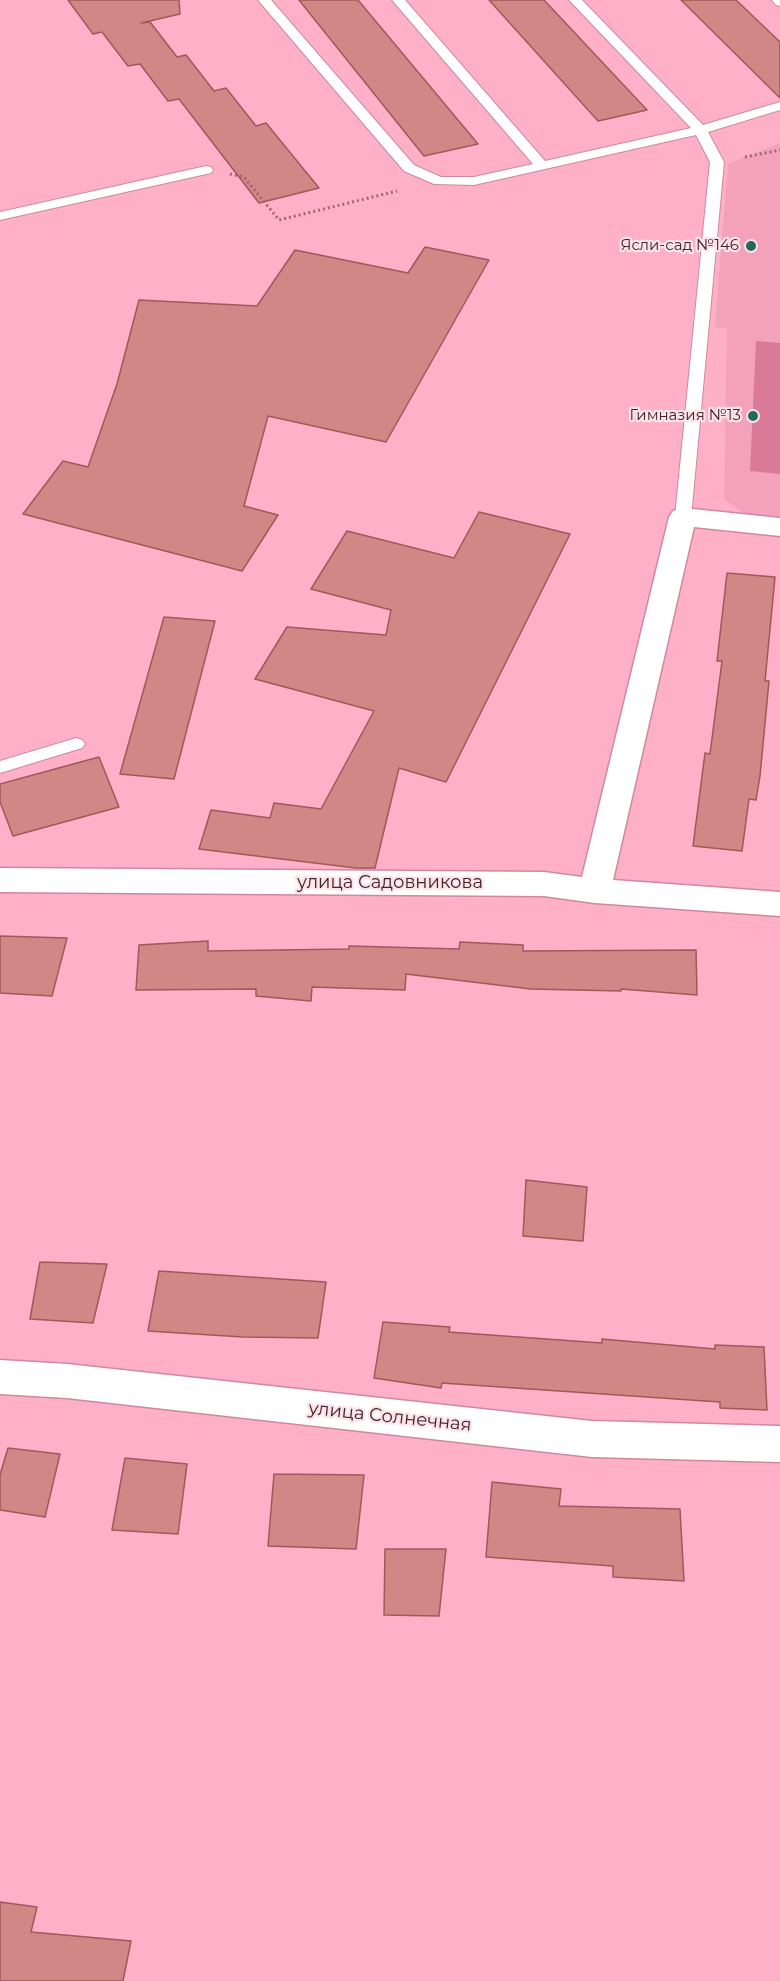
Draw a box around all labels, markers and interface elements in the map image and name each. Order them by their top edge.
place label: Ясли-сад №146 [620,237,739,255]
marker: Ясли-сад №146 [744,239,758,253]
place label: Гимназия №13 [630,407,741,425]
marker: Гимназия №13 [746,409,760,423]
street label: улица Садовникова [297,872,483,894]
street label: улица Солнечная [307,1398,473,1436]

